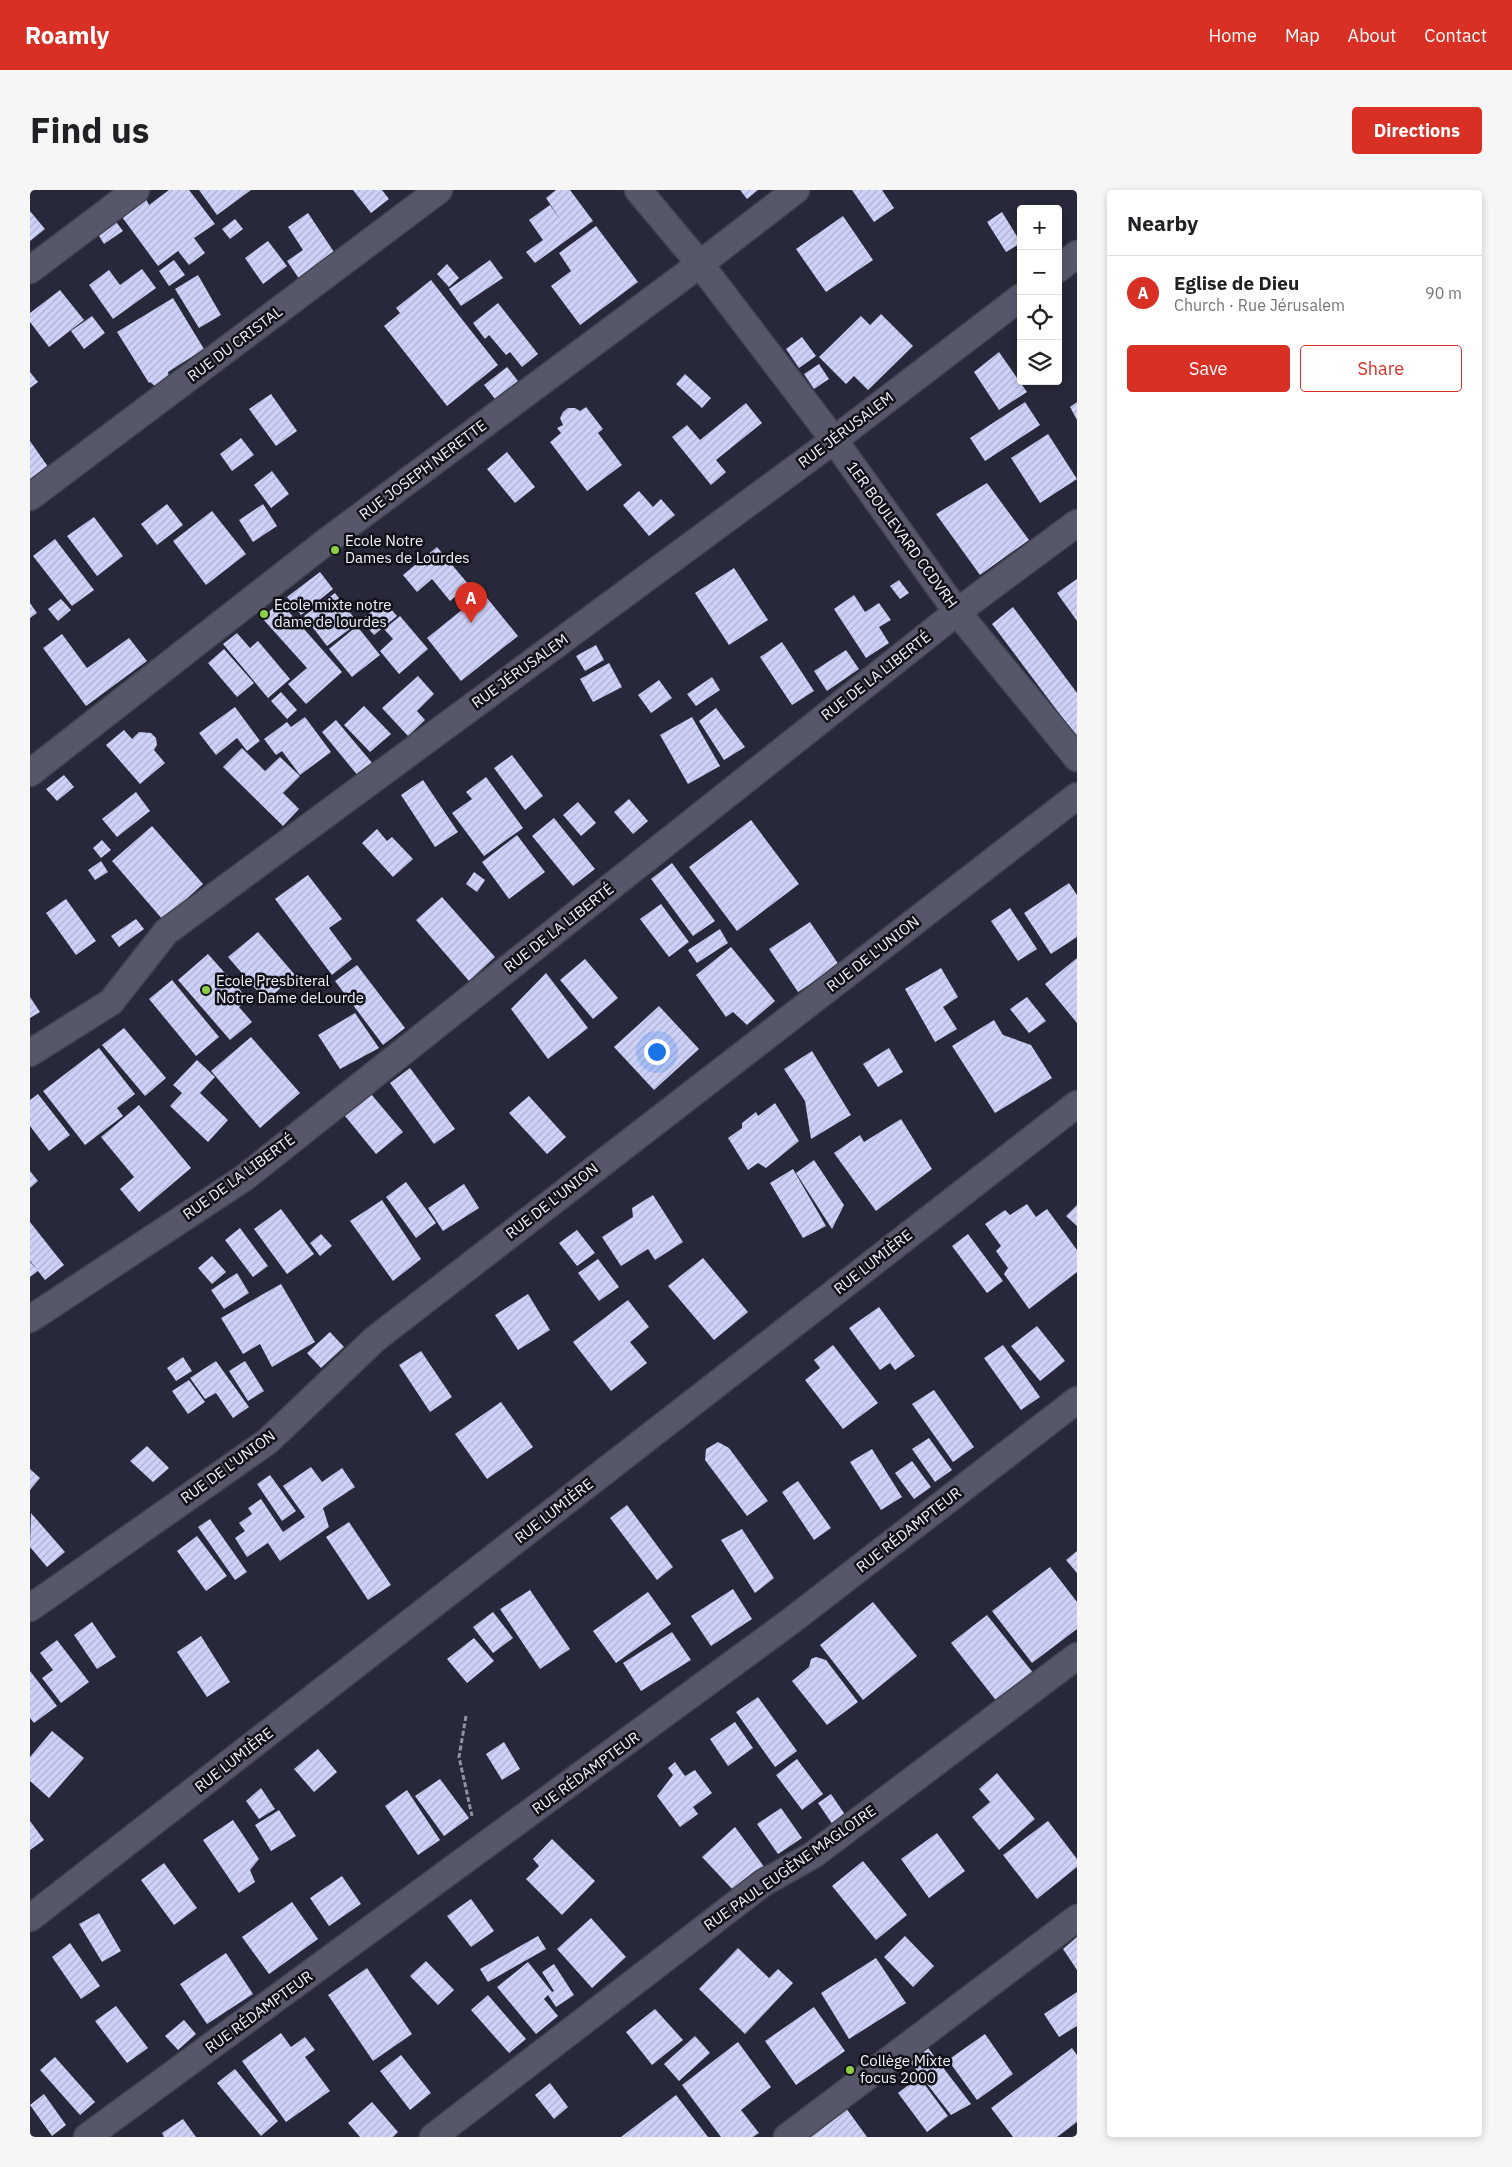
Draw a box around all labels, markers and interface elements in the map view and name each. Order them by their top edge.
text: Roamly [25,19,109,51]
text: Home [1209,24,1257,47]
text: Map [1285,24,1320,47]
text: About [1348,24,1396,47]
text: Contact [1424,24,1487,47]
text: Find us [30,107,149,153]
button: Directions [1352,107,1482,154]
map controls [1017,205,1062,385]
button: + [1017,205,1062,250]
text: Nearby [1127,209,1198,237]
button: − [1017,250,1062,295]
text: Eglise de Dieu [1174,271,1299,295]
text: A [1138,283,1148,303]
text: 90 m [1425,283,1462,303]
button: locate [1017,295,1062,340]
text: Church · Rue Jérusalem [1174,295,1345,315]
street label: RUE DU CRISTAL [184,301,286,385]
button: layers [1017,340,1062,385]
button: Save [1127,345,1290,392]
button: Share [1300,345,1462,392]
street label: RUE JÉRUSALEM [794,388,897,472]
street label: RUE JOSEPH NERETTE [355,415,490,524]
street label: 1ER BOULEVARD CCDVRH [843,458,962,612]
place label: Ecole Notre Dames de Lourdes [345,531,470,567]
marker: Ecole Notre Dames de Lourdes [329,544,341,556]
pin: A [455,582,487,623]
place label: Ecole mixte notre dame de lourdes [274,595,392,631]
marker: Ecole mixte notre dame de lourdes [258,608,270,620]
street label: RUE DE LA LIBERTÉ [817,627,934,724]
street label: RUE JÉRUSALEM [468,629,572,712]
street label: RUE DE LA LIBERTÉ [500,879,617,976]
street label: RUE DE L'UNION [823,912,923,996]
place label: Ecole Presbiteral Notre Dame deLourde [216,971,364,1007]
marker: Ecole Presbiteral Notre Dame deLourde [200,984,212,996]
your location [644,1039,670,1065]
street label: RUE DE LA LIBERTÉ [179,1130,298,1224]
street label: RUE DE L'UNION [502,1159,602,1243]
street label: RUE LUMIÈRE [830,1225,916,1298]
street label: RUE DE L'UNION [177,1426,279,1507]
street label: RUE LUMIÈRE [511,1474,597,1547]
street label: RUE RÉDAMPTEUR [852,1483,965,1577]
street label: RUE LUMIÈRE [191,1723,277,1796]
street label: RUE RÉDAMPTEUR [528,1727,643,1818]
street label: RUE PAUL EUGÈNE MAGLOIRE [700,1801,880,1934]
street label: RUE RÉDAMPTEUR [201,1966,316,2057]
place label: Collège Mixte focus 2000 [860,2051,951,2087]
marker: Collège Mixte focus 2000 [844,2064,856,2076]

